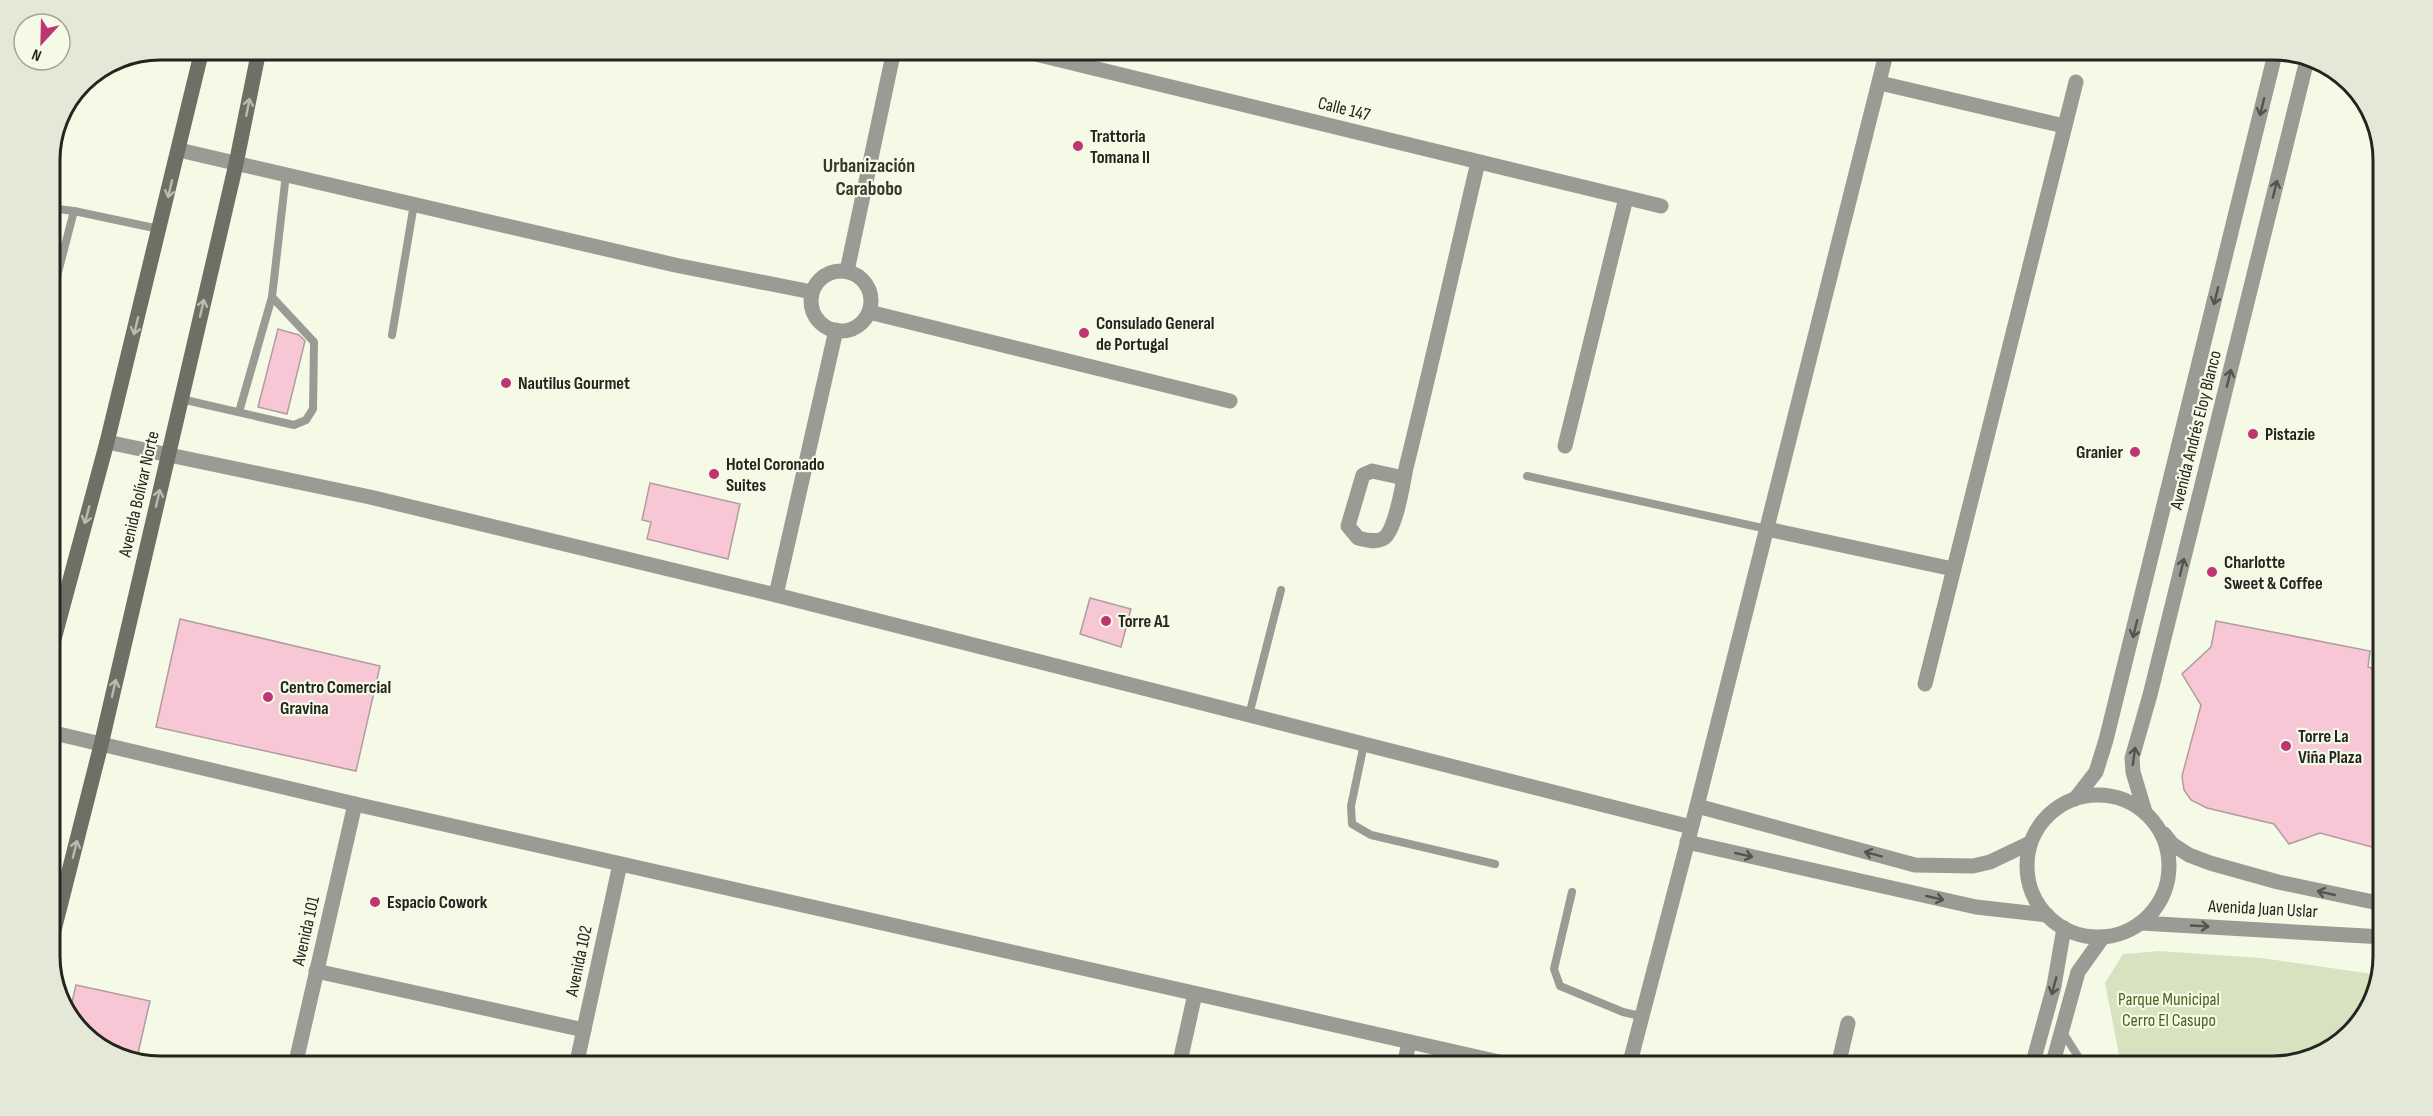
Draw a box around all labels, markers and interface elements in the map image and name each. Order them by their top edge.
north arrow [12,12,72,72]
text: N [29,44,44,65]
street label: Calle 147 [1316,92,1373,126]
one-way arrow [2255,97,2267,116]
one-way arrow [242,98,254,117]
place label: Trattoria Tomana II [1090,126,1150,168]
marker: Trattoria Tomana II [1071,139,1085,153]
district label: Urbanización Carabobo [823,154,915,201]
one-way arrow [2270,179,2282,198]
one-way arrow [163,180,175,199]
one-way arrow [2209,286,2221,305]
one-way arrow [197,299,209,318]
place label: Consulado General de Portugal [1096,313,1214,355]
one-way arrow [130,317,141,336]
marker: Consulado General de Portugal [1077,326,1091,340]
street label: Avenida Andrés Eloy Blanco [2166,348,2226,513]
one-way arrow [2223,369,2235,388]
place label: Nautilus Gourmet [518,373,630,394]
marker: Nautilus Gourmet [499,376,513,390]
place label: Pistazie [2265,424,2315,445]
marker: Pistazie [2246,427,2260,441]
street label: Avenida Bolívar Norte [114,429,164,560]
place label: Granier [2076,442,2123,463]
marker: Granier [2128,445,2142,459]
place label: Hotel Coronado Suites [726,454,825,496]
marker: Hotel Coronado Suites [707,467,721,481]
one-way arrow [153,489,165,508]
one-way arrow [81,505,93,524]
place label: Charlotte Sweet & Coffee [2224,552,2323,594]
one-way arrow [2176,558,2188,577]
marker: Charlotte Sweet & Coffee [2205,565,2219,579]
place label: Torre A1 [1118,611,1170,632]
marker: Torre A1 [1099,614,1113,628]
one-way arrow [2129,619,2141,638]
place label: Centro Comercial Gravina [280,677,391,719]
one-way arrow [109,679,121,698]
marker: Centro Comercial Gravina [261,690,275,704]
place label: Torre La Viña Plaza [2298,726,2362,768]
marker: Torre La Viña Plaza [2279,739,2293,753]
one-way arrow [2128,747,2139,766]
one-way arrow [69,840,81,859]
one-way arrow [1864,848,1883,859]
one-way arrow [1735,849,1754,861]
one-way arrow [2317,886,2336,898]
place label: Espacio Cowork [387,892,488,913]
one-way arrow [1925,892,1944,904]
street label: Avenida 101 [288,894,324,969]
marker: Espacio Cowork [368,895,382,909]
street label: Avenida Juan Uslar [2207,896,2318,922]
one-way arrow [2189,920,2209,931]
street label: Avenida 102 [561,924,597,999]
one-way arrow [2048,976,2059,995]
park label: Parque Municipal Cerro El Casupo [2118,989,2220,1031]

